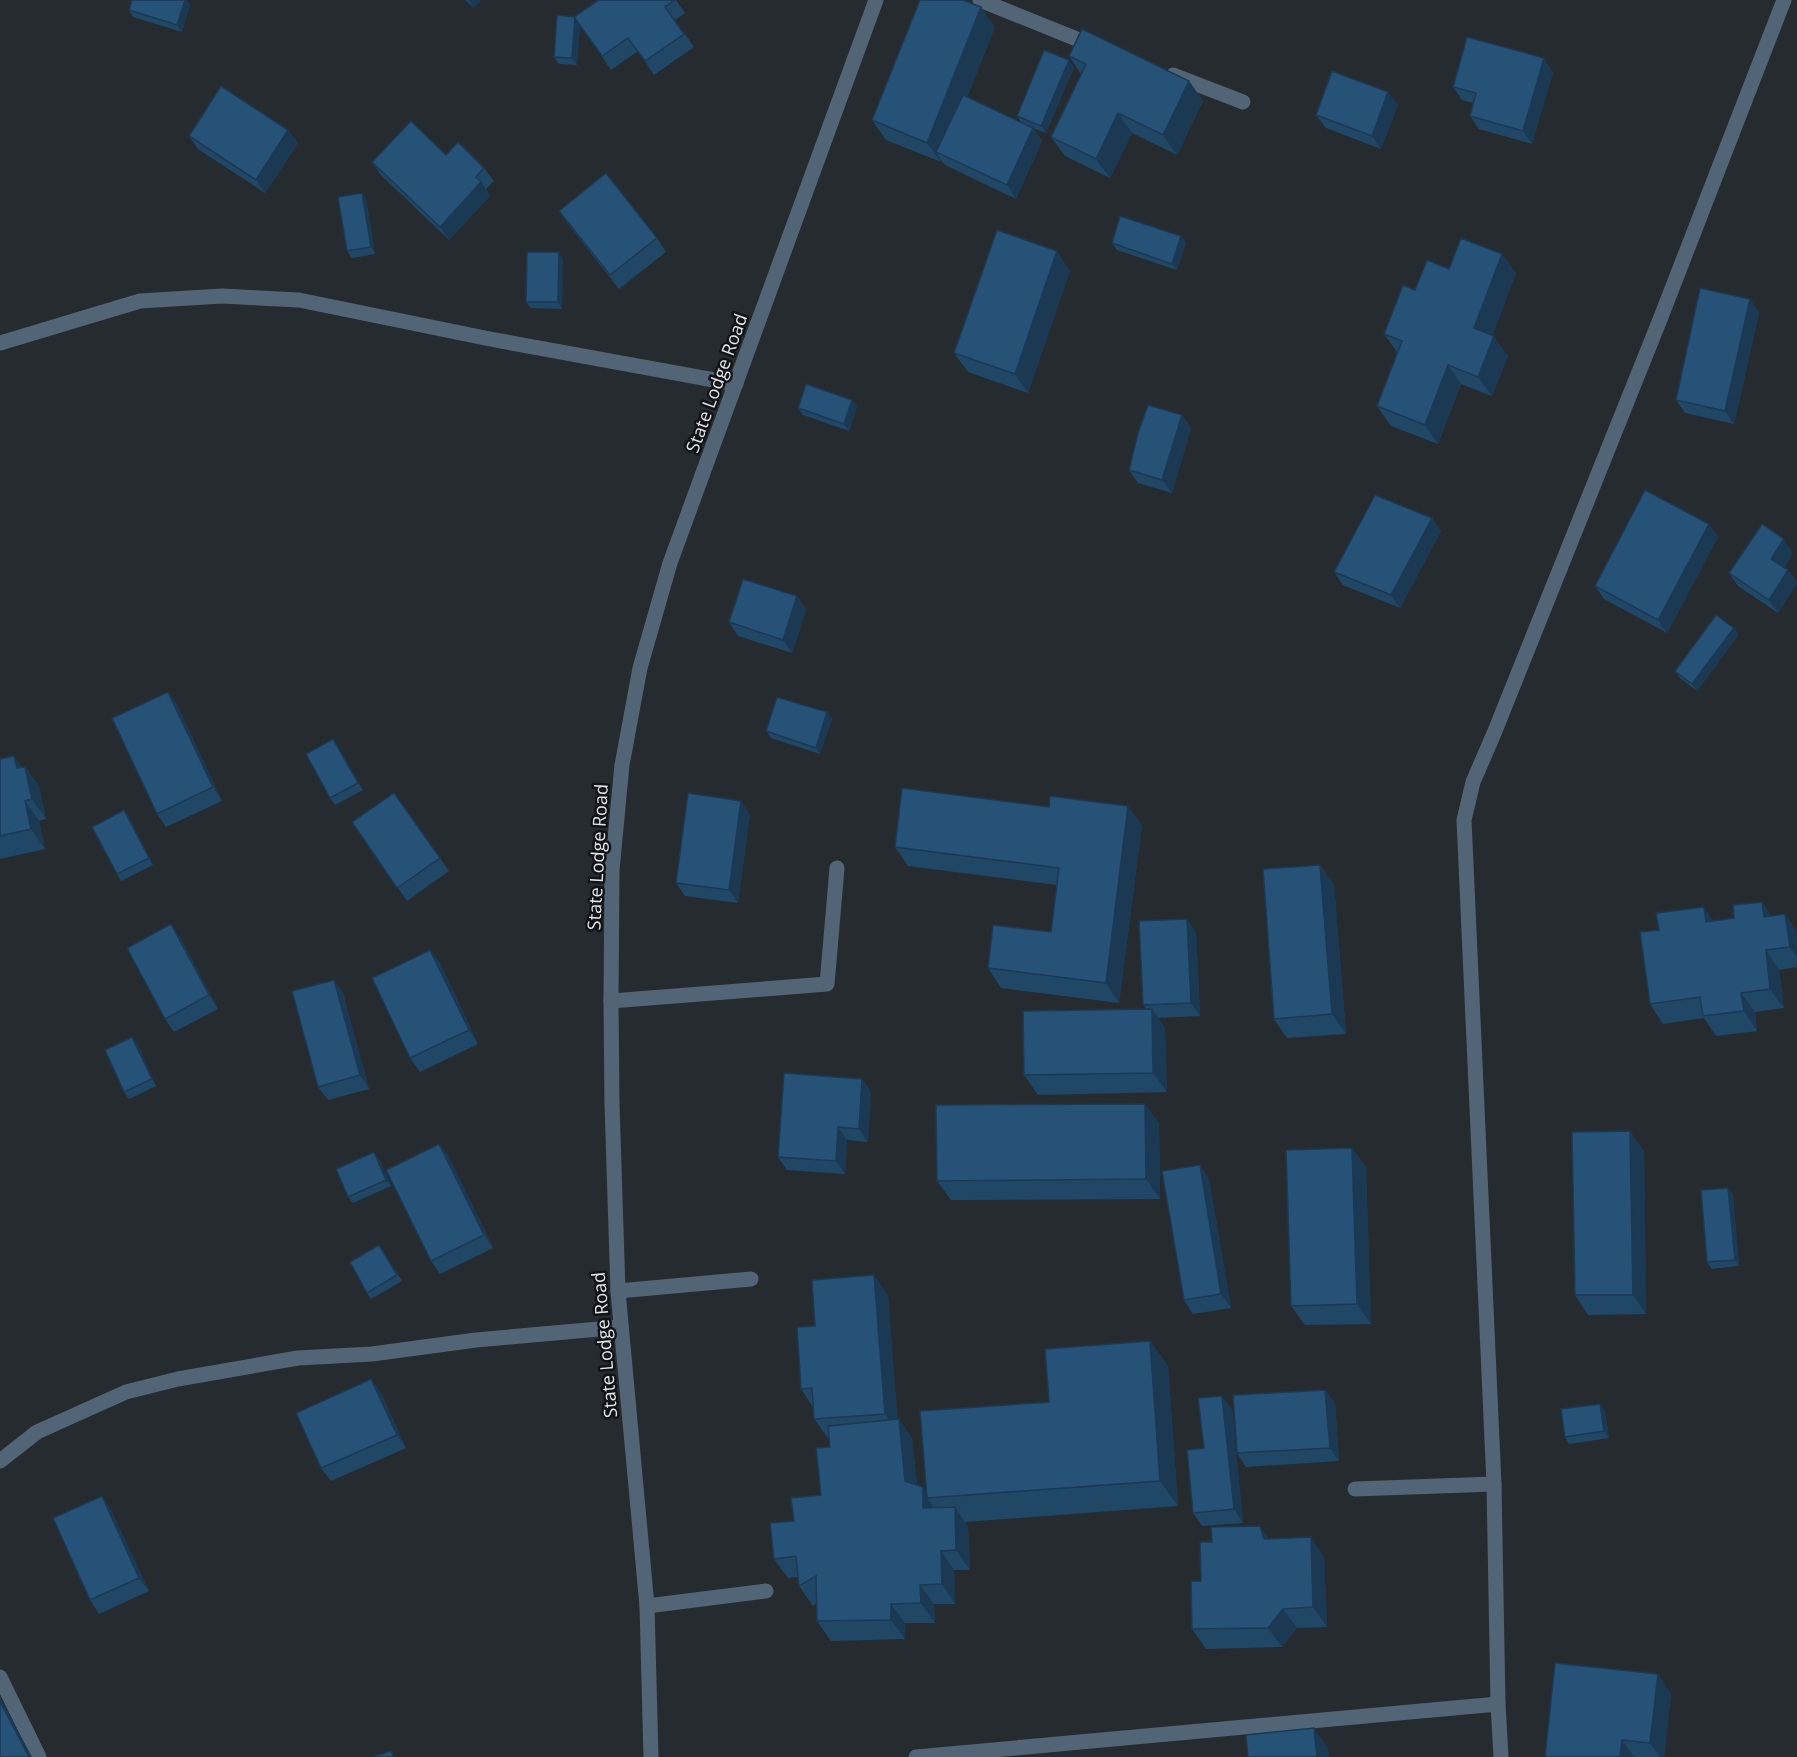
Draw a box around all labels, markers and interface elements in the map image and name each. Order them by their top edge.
street label: State Lodge Road [680,310,752,456]
street label: State Lodge Road [581,783,613,931]
street label: State Lodge Road [586,1271,622,1419]

